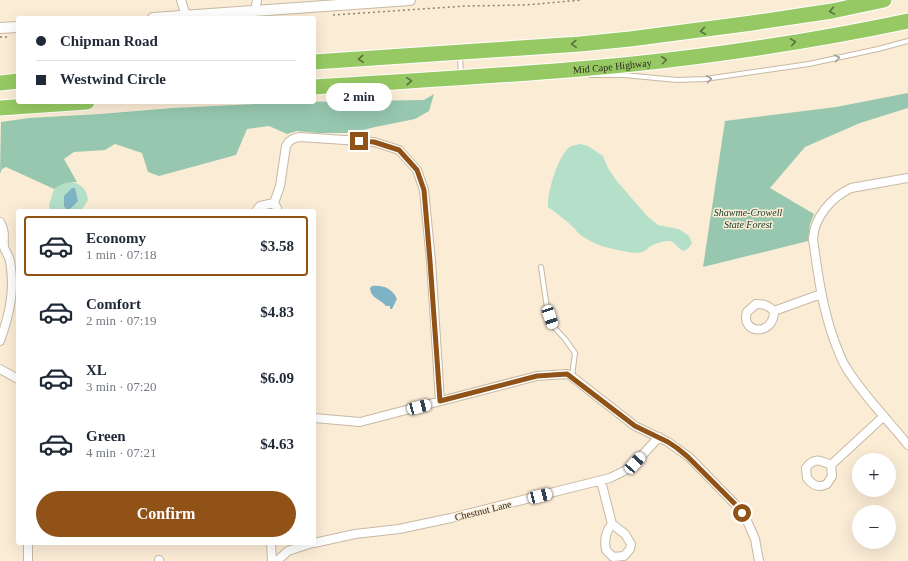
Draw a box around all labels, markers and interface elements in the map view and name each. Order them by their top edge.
one-way arrow [829,6,835,14]
one-way arrow [700,26,706,35]
text: Chipman Road [60,33,158,49]
one-way arrow [790,39,796,47]
one-way arrow [571,40,577,49]
one-way arrow [357,54,364,63]
one-way arrow [834,54,840,62]
one-way arrow [661,56,667,65]
street label: Mid Cape Highway [573,57,652,76]
text: Westwind Circle [60,71,166,87]
one-way arrow [706,74,712,83]
one-way arrow [406,76,412,85]
callout: 2 min [326,83,392,111]
text: 2 min [343,89,375,104]
route end [350,132,368,150]
park label: Shawme-Crowell State Forest [714,207,782,230]
icon: car [38,228,74,264]
text: Economy [86,230,146,246]
text: $3.58 [260,238,294,254]
text: 1 min · 07:18 [86,247,156,262]
icon: car [38,294,74,330]
text: Comfort [86,296,141,312]
text: $4.83 [260,304,294,320]
car [541,304,559,330]
text: 2 min · 07:19 [86,313,156,328]
icon: car [38,360,74,396]
text: XL [86,362,107,378]
text: $6.09 [260,370,294,386]
text: 3 min · 07:20 [86,379,156,394]
car [406,398,432,416]
icon: car [38,426,74,462]
text: Green [86,428,126,444]
text: $4.63 [260,436,294,452]
text: 4 min · 07:21 [86,445,156,460]
car [623,450,647,476]
map controls [852,453,896,549]
button: + [852,453,896,497]
car [527,487,553,505]
button: Confirm [36,491,296,537]
street label: Chestnut Lane [454,498,513,523]
route start [733,504,751,522]
button: − [852,505,896,549]

